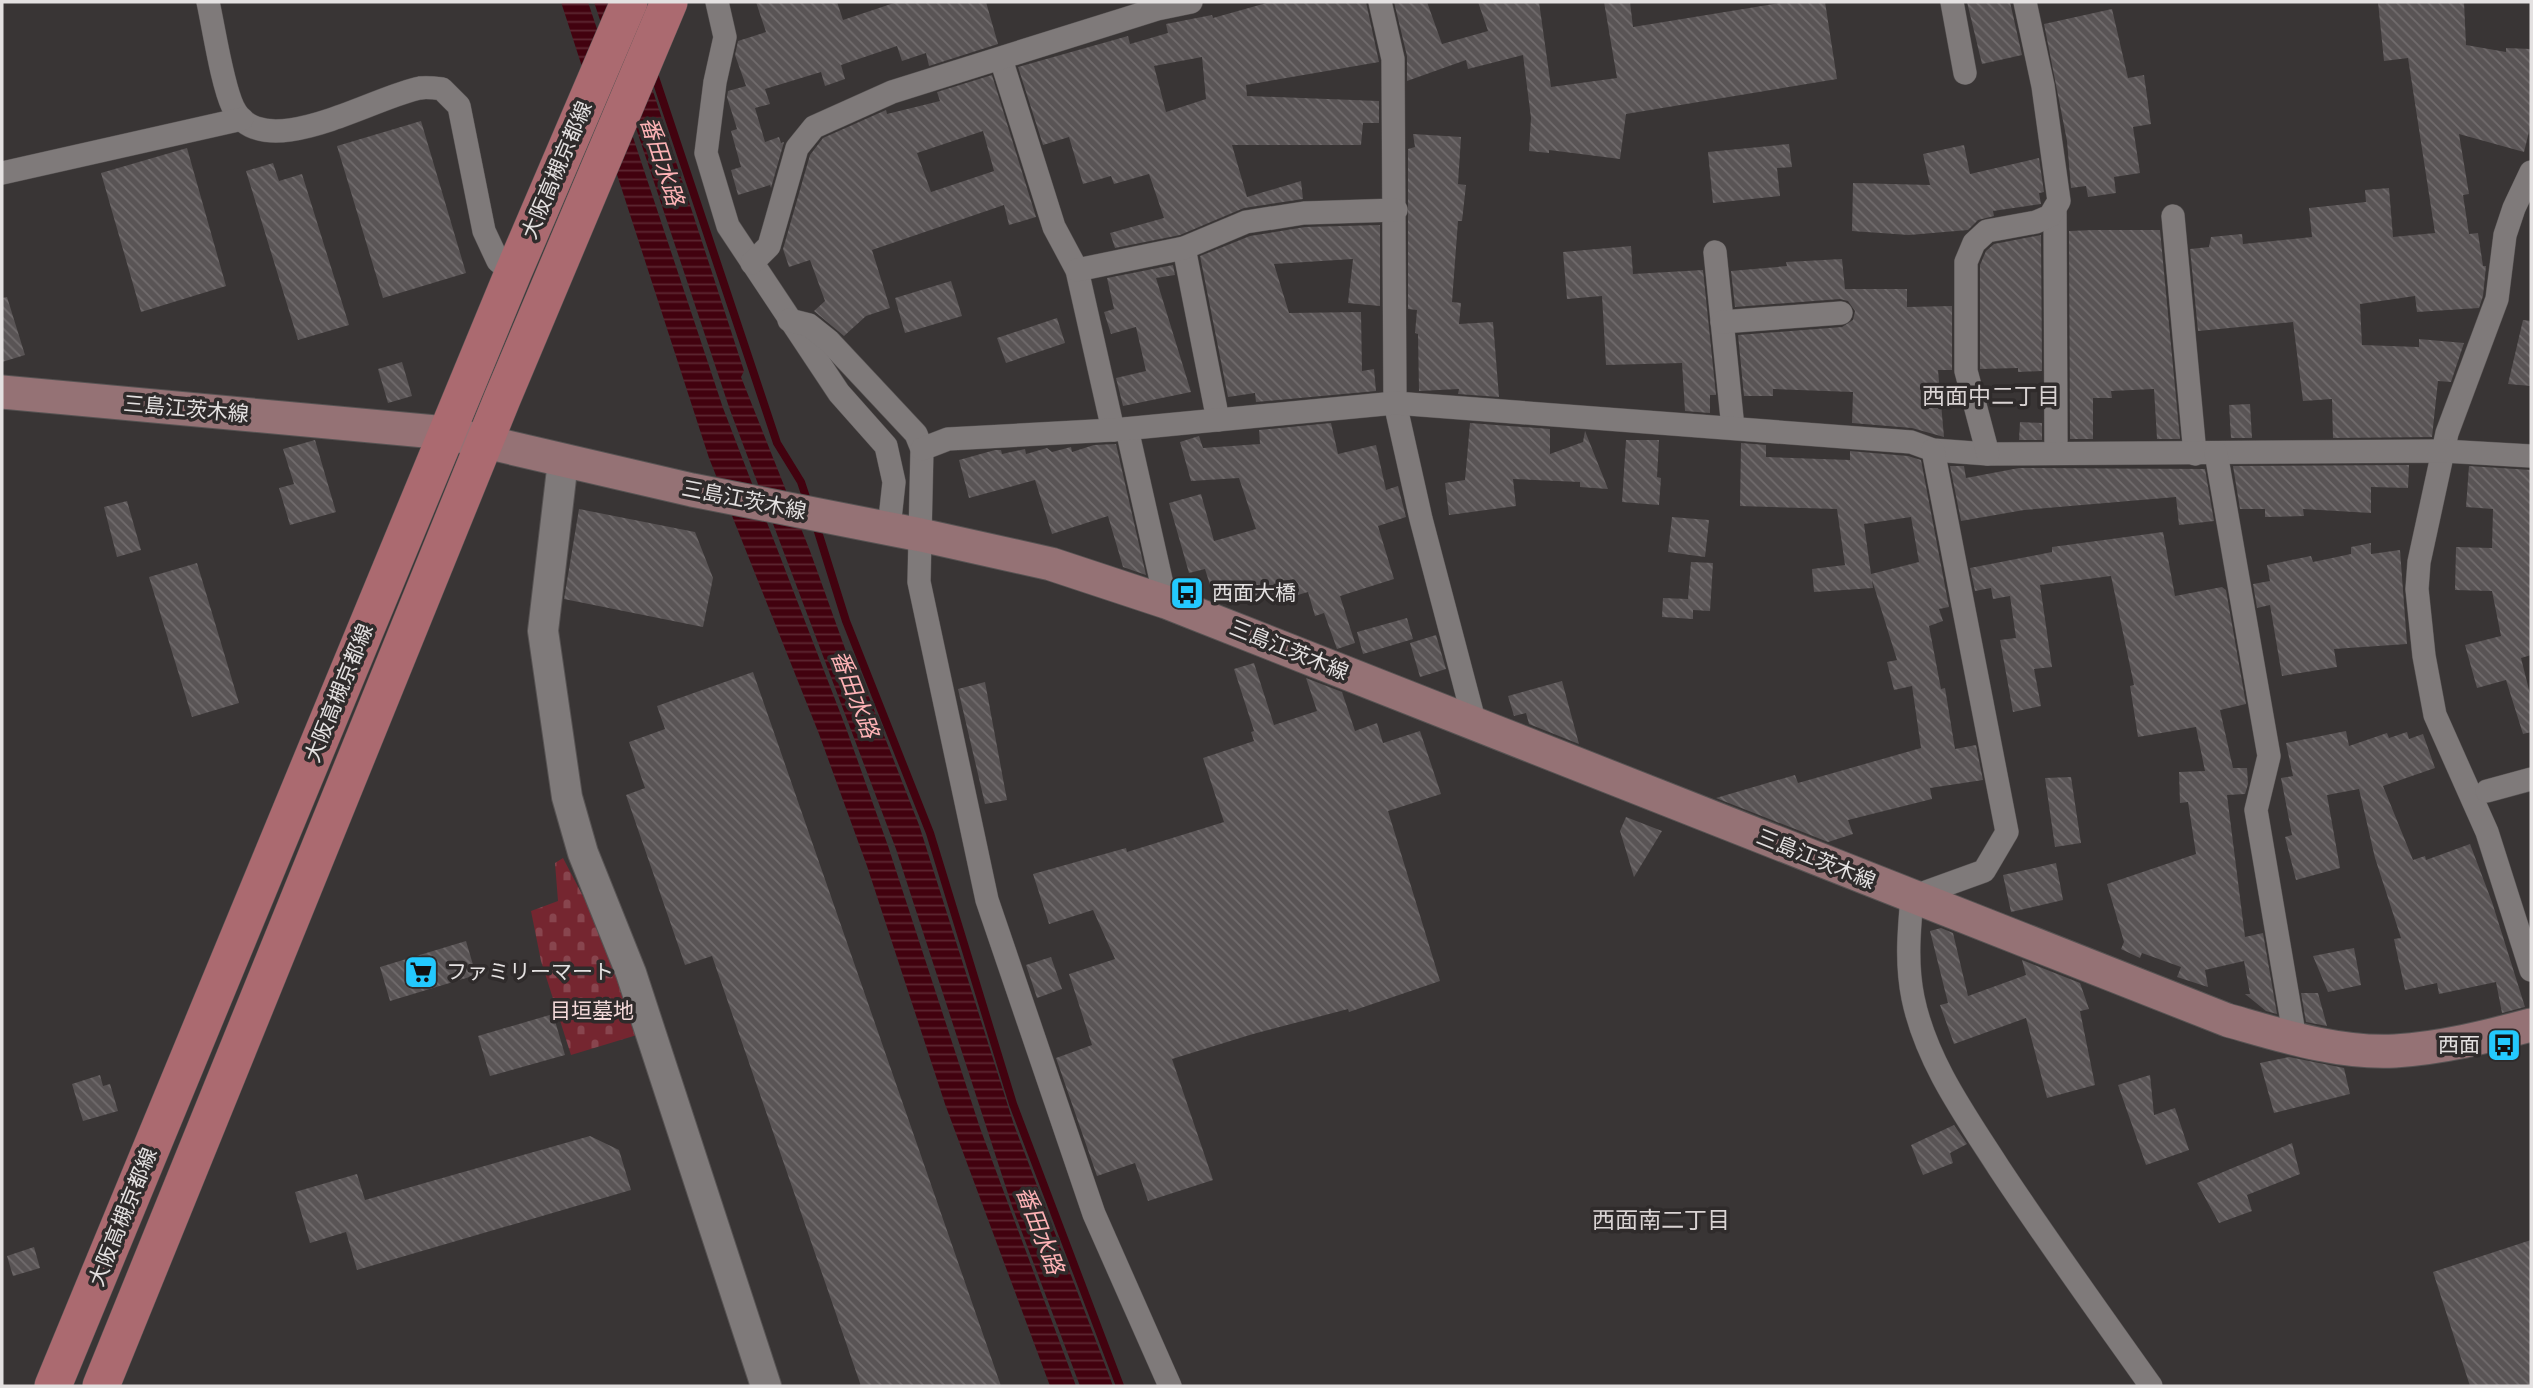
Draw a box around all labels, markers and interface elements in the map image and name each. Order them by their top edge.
street label: 大阪高槻京都線 [514,96,600,244]
water label: 番田水路 [632,112,692,212]
district label: 西面中二丁目 [1922,380,2060,413]
street label: 三島江茨木線 [122,389,250,429]
street label: 三島江茨木線 [679,473,809,527]
bus stop icon: 西面大橋 [1168,574,1206,612]
place label: 西面大橋 [1212,578,1296,608]
street label: 三島江茨木線 [1225,612,1353,688]
street label: 大阪高槻京都線 [298,619,380,767]
water label: 番田水路 [823,645,887,745]
street label: 三島江茨木線 [1752,821,1880,897]
supermarket icon: ファミリーマート [402,953,440,991]
place label: ファミリーマート [446,957,614,987]
park label: 目垣墓地 [550,996,634,1026]
bus stop icon: 西面 [2485,1026,2523,1064]
place label: 西面 [2438,1030,2480,1060]
street label: 大阪高槻京都線 [82,1143,164,1291]
water label: 番田水路 [1008,1181,1072,1281]
district label: 西面南二丁目 [1592,1204,1730,1237]

